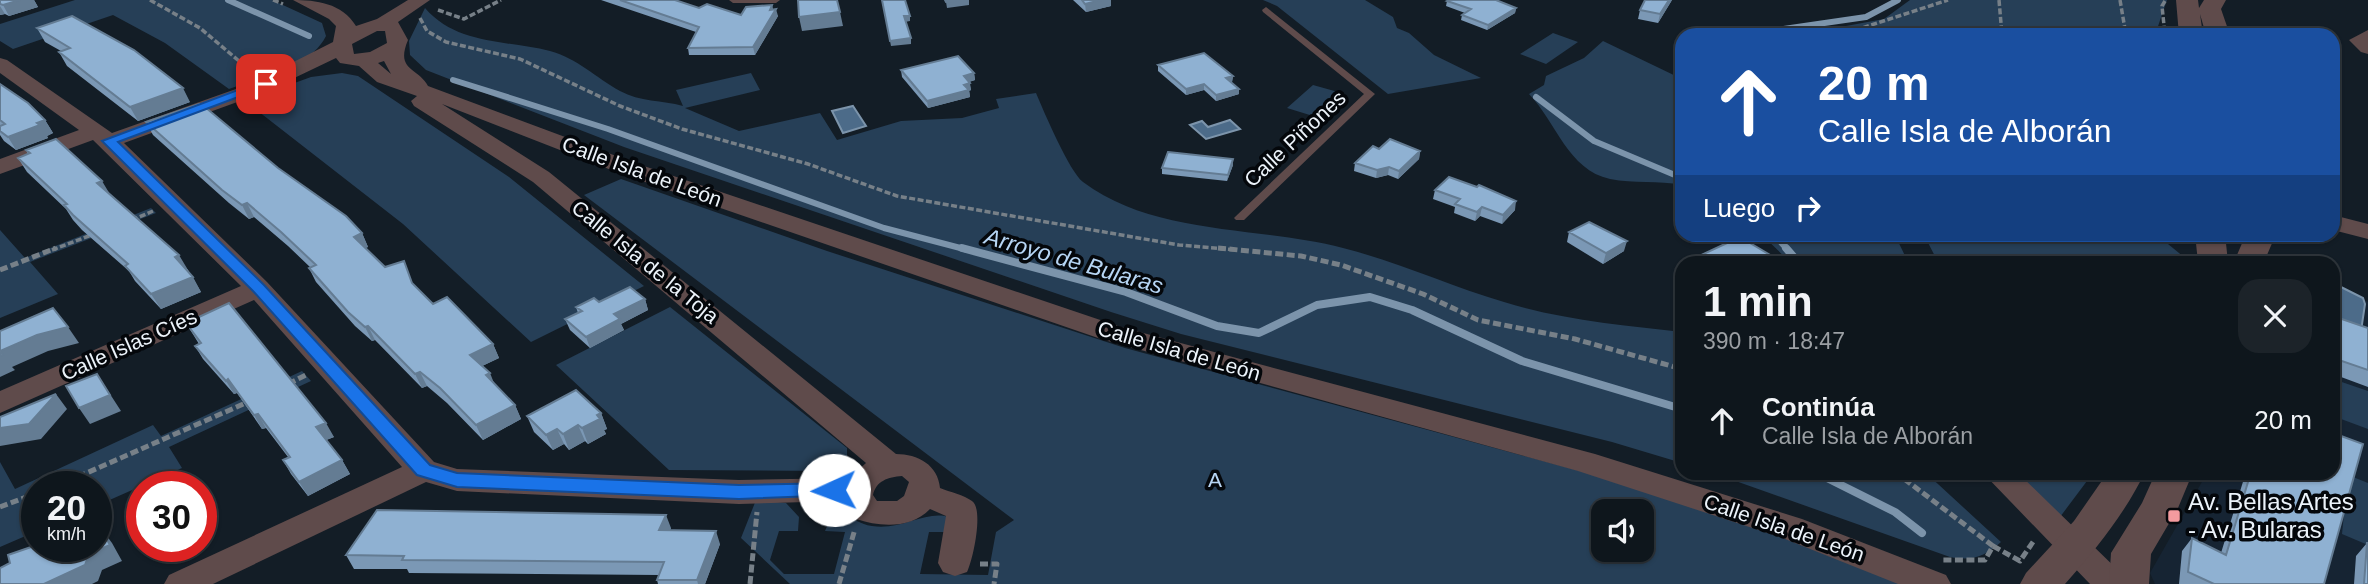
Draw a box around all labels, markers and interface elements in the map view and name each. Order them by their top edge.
pin [236,54,296,114]
icon: ahead [1703,56,1794,147]
text: 20 m [1818,56,1930,110]
icon: arrive [247,65,285,103]
street label: Calle Piñones [1239,86,1350,191]
text: Calle Isla de Alborán [1818,113,2112,149]
street label: Calle Isla de León [559,132,725,211]
icon: right [1789,189,1827,227]
text: Luego [1703,193,1775,223]
street label: Calle Isla de la Toja [567,195,723,328]
water label: Arroyo de Bularas [980,223,1167,299]
text: 1 min [1703,278,1813,325]
button: close [2238,279,2312,353]
street label: Calle Islas Cíes [57,304,200,385]
street label: Calle Isla de León [1095,316,1263,385]
text: 390 m · 18:47 [1703,328,1845,354]
text: Continúa [1762,392,1875,422]
icon: ahead [1703,402,1741,440]
text: 20 m [2254,405,2312,435]
text: Calle Isla de Alborán [1762,423,1973,449]
position arrow [797,453,871,527]
park label: A [1208,468,1222,491]
speed limit sign: 30 [126,471,217,562]
text: 20 [47,488,86,527]
place label: Av. Bellas Artes - Av. Bularas [2188,488,2354,543]
street label: Calle Isla de León [1701,489,1867,566]
map controls [1591,499,1654,562]
button: sound [1591,499,1654,562]
marker: Av. Bellas Artes - Av. Bularas [2166,508,2182,524]
text: km/h [47,524,86,544]

